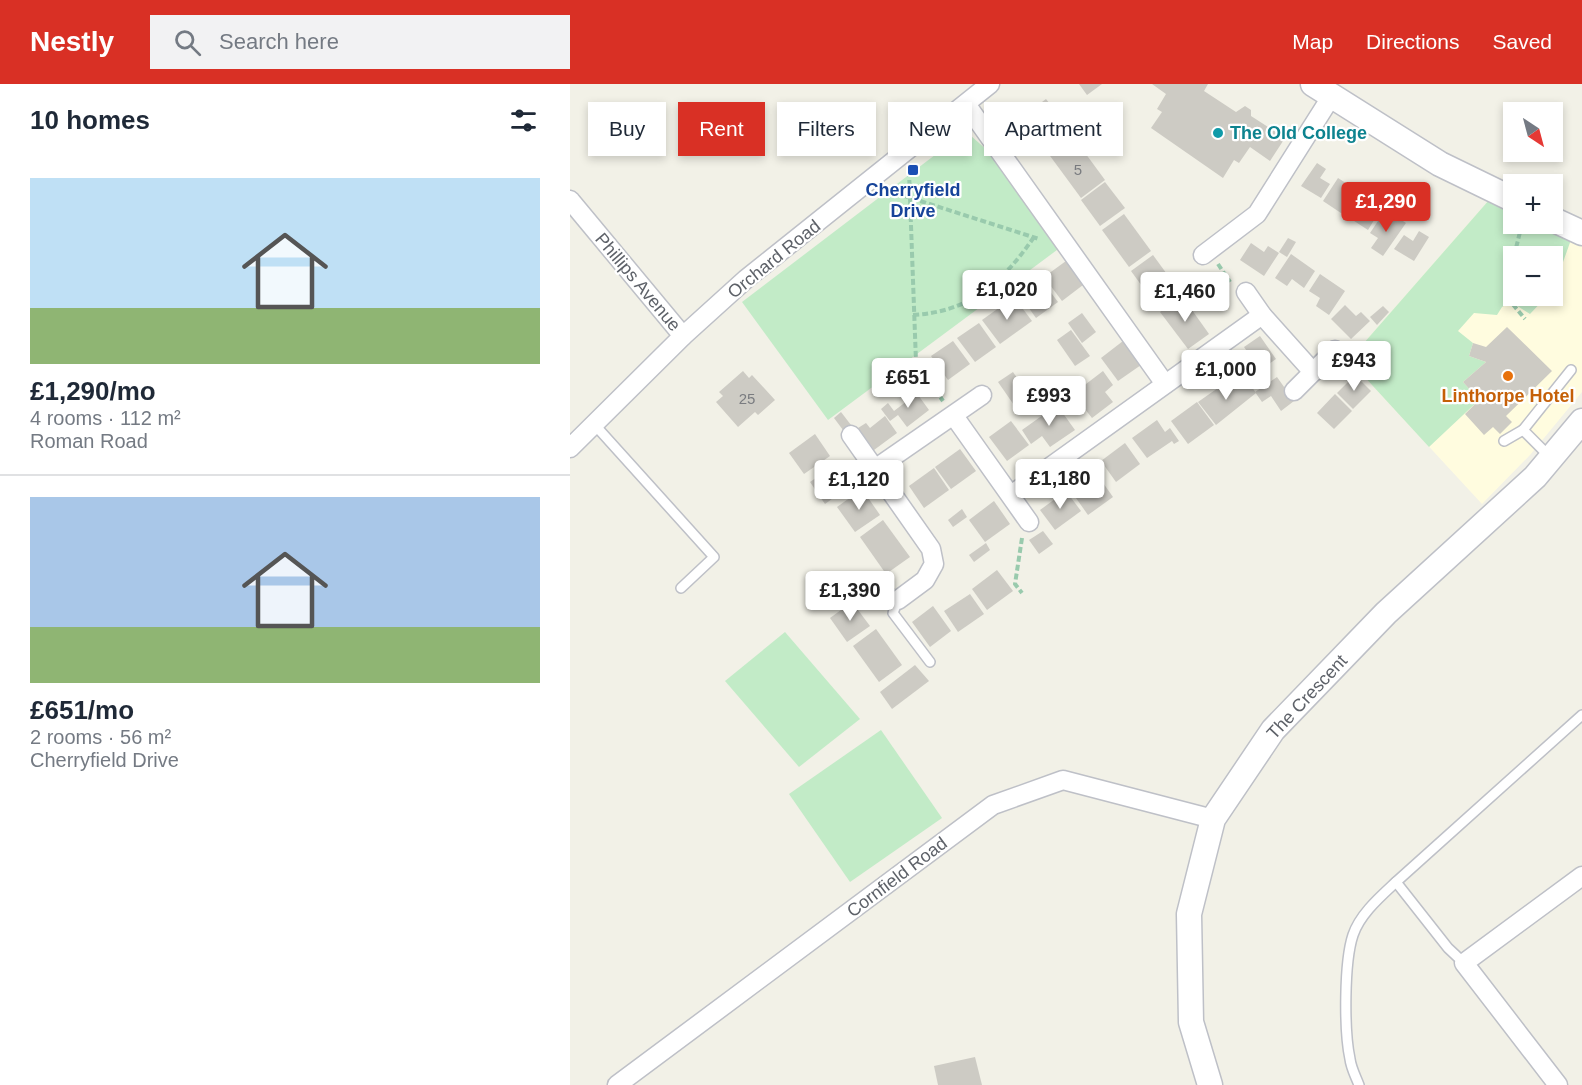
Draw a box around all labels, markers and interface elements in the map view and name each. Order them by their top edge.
search box [150,15,570,69]
text: Nestly [30,26,114,57]
icon: search [171,26,204,59]
text: Search here [219,29,339,54]
text: Map [1292,30,1333,53]
text: Directions [1366,30,1459,53]
text: Saved [1492,30,1552,53]
chip: Buy [588,102,666,156]
chip: Rent [678,102,765,156]
chip: Filters [777,102,876,156]
chip: New [888,102,972,156]
chip: Apartment [984,102,1123,156]
north arrow [1503,102,1563,162]
map controls [1503,102,1563,306]
icon: filters [507,104,540,137]
text: 10 homes [30,105,150,135]
place label: The Old College [1230,123,1367,143]
marker: The Old College [1211,126,1225,140]
house number: 5 [1074,161,1082,178]
marker: Cherryfield Drive [906,163,920,177]
button: + [1503,174,1563,234]
place label: Cherryfield Drive [865,180,961,221]
pin: £1,290 [1337,182,1435,233]
text: £1,290 [1355,190,1417,212]
street label: Orchard Road [724,216,824,302]
icon: home [231,217,339,325]
street label: Phillips Avenue [591,229,685,335]
button: − [1503,246,1563,306]
pin: £1,020 [958,270,1056,321]
pin: £1,460 [1136,272,1234,323]
text: £1,020 [976,278,1038,300]
text: £1,460 [1154,280,1216,302]
pin: £943 [1318,341,1390,392]
text: £943 [1332,349,1376,371]
pin: £1,000 [1177,350,1275,401]
pin: £651 [872,358,944,409]
text: £1,000 [1195,358,1257,380]
text: £651 [886,366,930,388]
marker: Linthorpe Hotel [1501,369,1515,383]
text: £1,290/mo [30,376,156,406]
pin: £993 [1013,376,1085,427]
text: £993 [1027,384,1071,406]
place label: Linthorpe Hotel [1442,386,1575,406]
house number: 25 [739,390,755,407]
text: 4 rooms · 112 m² [30,407,181,429]
text: Roman Road [30,430,148,452]
pin: £1,180 [1011,459,1109,510]
pin: £1,120 [810,460,908,511]
text: £1,180 [1029,467,1091,489]
text: £1,120 [828,468,890,490]
icon: home [231,536,339,644]
pin: £1,390 [801,571,899,622]
text: £1,390 [819,579,881,601]
street label: The Crescent [1263,651,1351,743]
text: £651/mo [30,695,134,725]
text: 2 rooms · 56 m² [30,726,171,748]
text: Cherryfield Drive [30,749,179,771]
street label: Cornfield Road [843,833,951,921]

